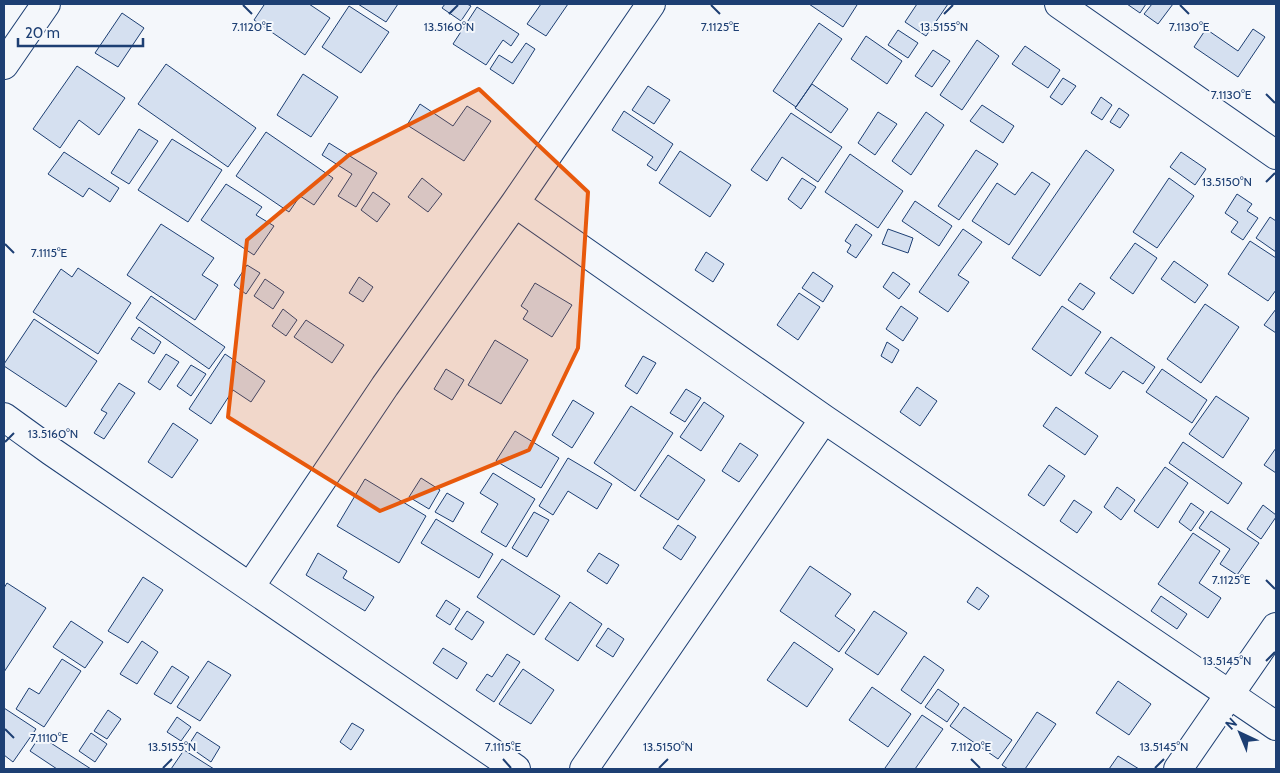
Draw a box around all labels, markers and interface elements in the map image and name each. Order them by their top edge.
scale bar [18,15,142,47]
text: 7.1120°E [232,19,273,34]
text: 13.5160°N [424,19,474,34]
text: 7.1125°E [701,19,740,34]
text: 13.5155°N [920,19,968,34]
text: 7.1130°E [1169,19,1210,34]
text: 20 m [25,24,60,42]
text: 7.1130°E [1211,87,1252,102]
text: 13.5150°N [1202,174,1252,189]
text: 7.1115°E [31,245,67,260]
text: 13.5160°N [28,426,78,441]
text: 7.1125°E [1212,572,1251,587]
text: 13.5145°N [1203,653,1251,668]
north arrow [1215,708,1265,758]
text: N [1221,714,1241,734]
text: 7.1110°E [30,730,68,745]
text: 13.5155°N [148,739,196,754]
text: 7.1115°E [485,739,521,754]
text: 13.5150°N [643,739,693,754]
text: 7.1120°E [951,739,992,754]
text: 13.5145°N [1140,739,1188,754]

